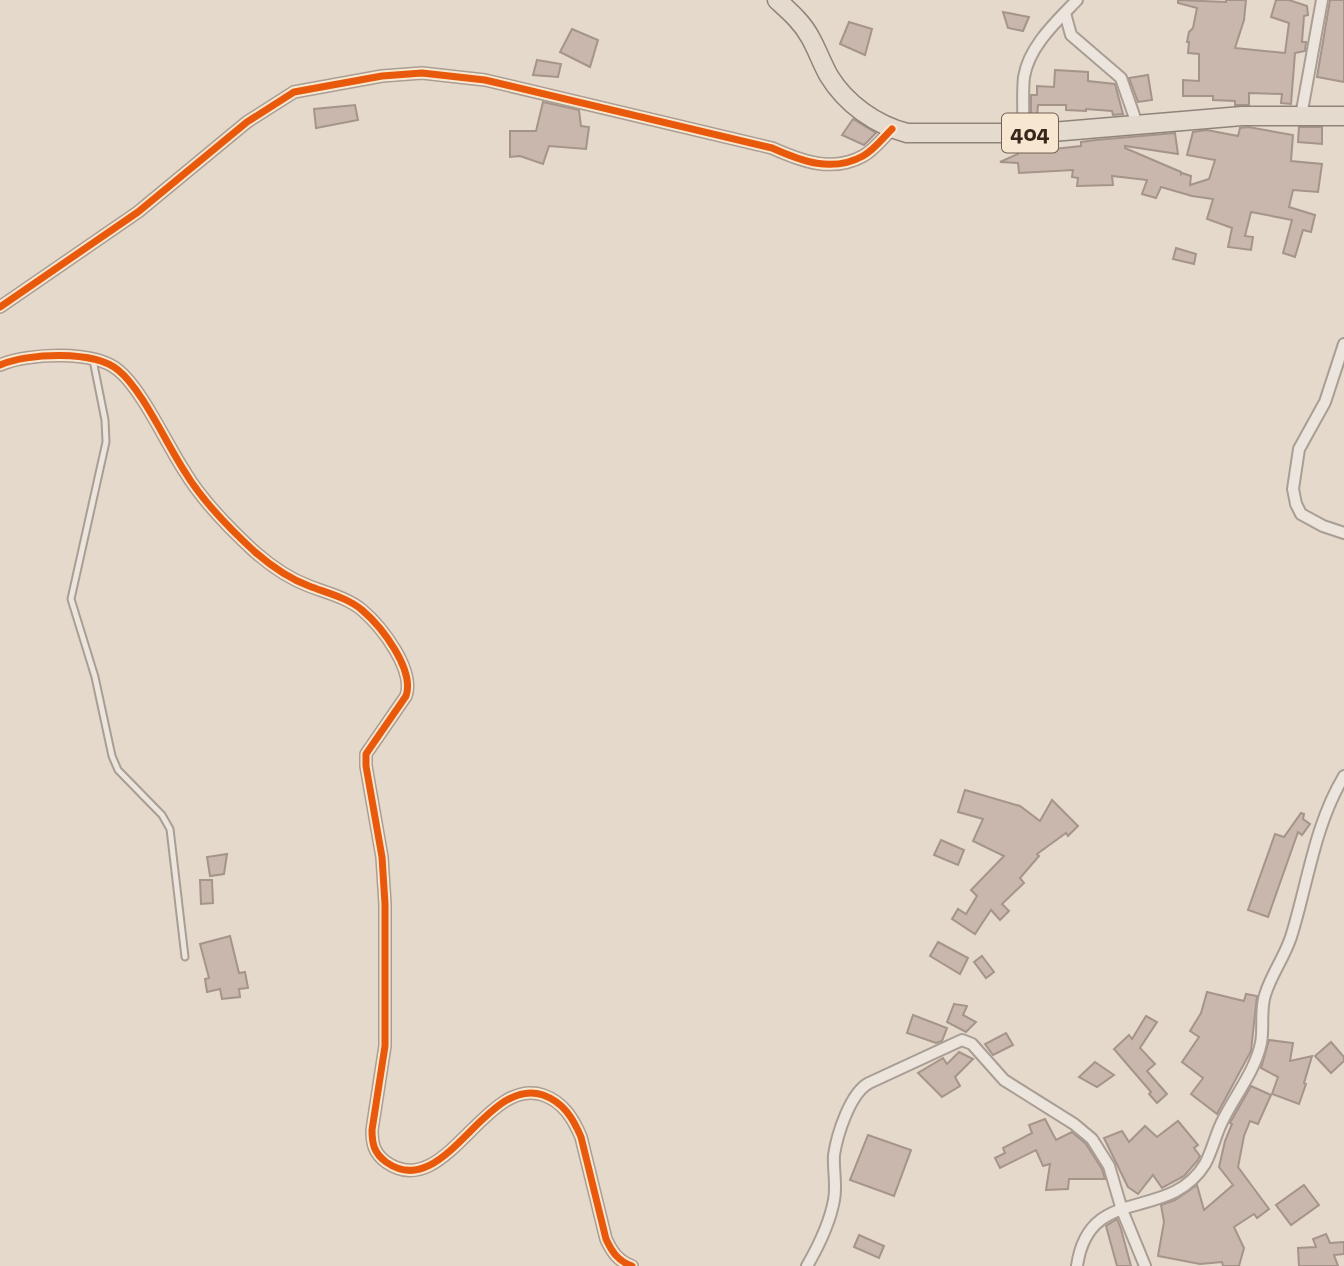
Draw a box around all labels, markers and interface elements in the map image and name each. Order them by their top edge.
road number: 404 [1002,114,1058,152]

